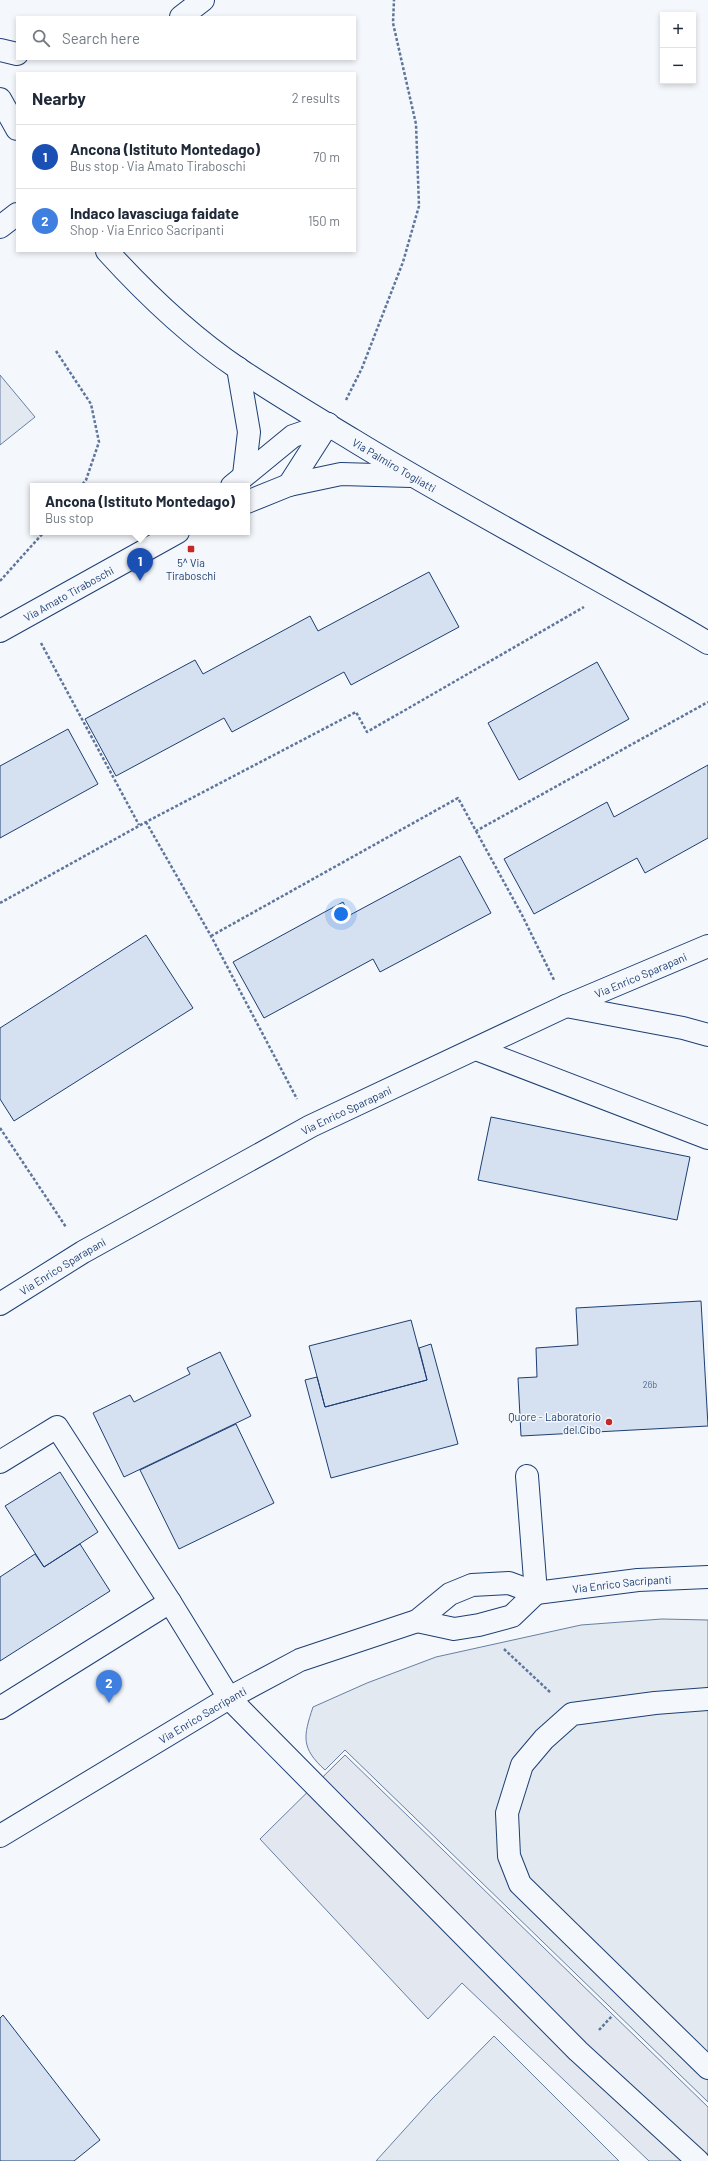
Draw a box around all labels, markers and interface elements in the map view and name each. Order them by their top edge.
map controls [660,12,696,84]
button: + [660,12,696,48]
search box [16,16,356,60]
icon: search [30,27,52,49]
text: Search here [62,29,140,47]
button: − [660,48,696,84]
text: Nearby [32,88,86,108]
text: 2 results [292,90,340,106]
text: Ancona (Istituto Montedago) [70,140,260,158]
text: 1 [43,149,47,165]
text: 70 m [313,149,340,165]
text: Bus stop · Via Amato Tiraboschi [70,158,246,174]
text: Indaco lavasciuga faidate [70,204,239,222]
text: 2 [41,213,49,229]
text: 150 m [308,213,340,229]
text: Shop · Via Enrico Sacripanti [70,222,224,238]
street label: Via Palmiro Togliatti [350,435,439,494]
popup [30,483,250,535]
text: Ancona (Istituto Montedago) [45,492,235,510]
text: Bus stop [45,510,94,526]
marker: 5^ Via Tiraboschi [186,544,196,554]
pin: 1 [127,548,153,581]
place label: 5^ Via Tiraboschi [166,556,216,582]
street label: Via Amato Tiraboschi [21,563,116,623]
your location [331,904,351,924]
street label: Via Enrico Sparapani [592,949,689,1000]
street label: Via Enrico Sparapani [298,1083,393,1137]
street label: Via Enrico Sparapani [17,1234,108,1297]
house number: 26b [643,1379,657,1390]
place label: Quore - Laboratorio del Cibo [508,1410,601,1436]
marker: Quore - Laboratorio del Cibo [604,1417,614,1427]
street label: Via Enrico Sacripanti [572,1572,672,1595]
pin: 2 [96,1670,122,1703]
street label: Via Enrico Sacripanti [156,1684,248,1745]

